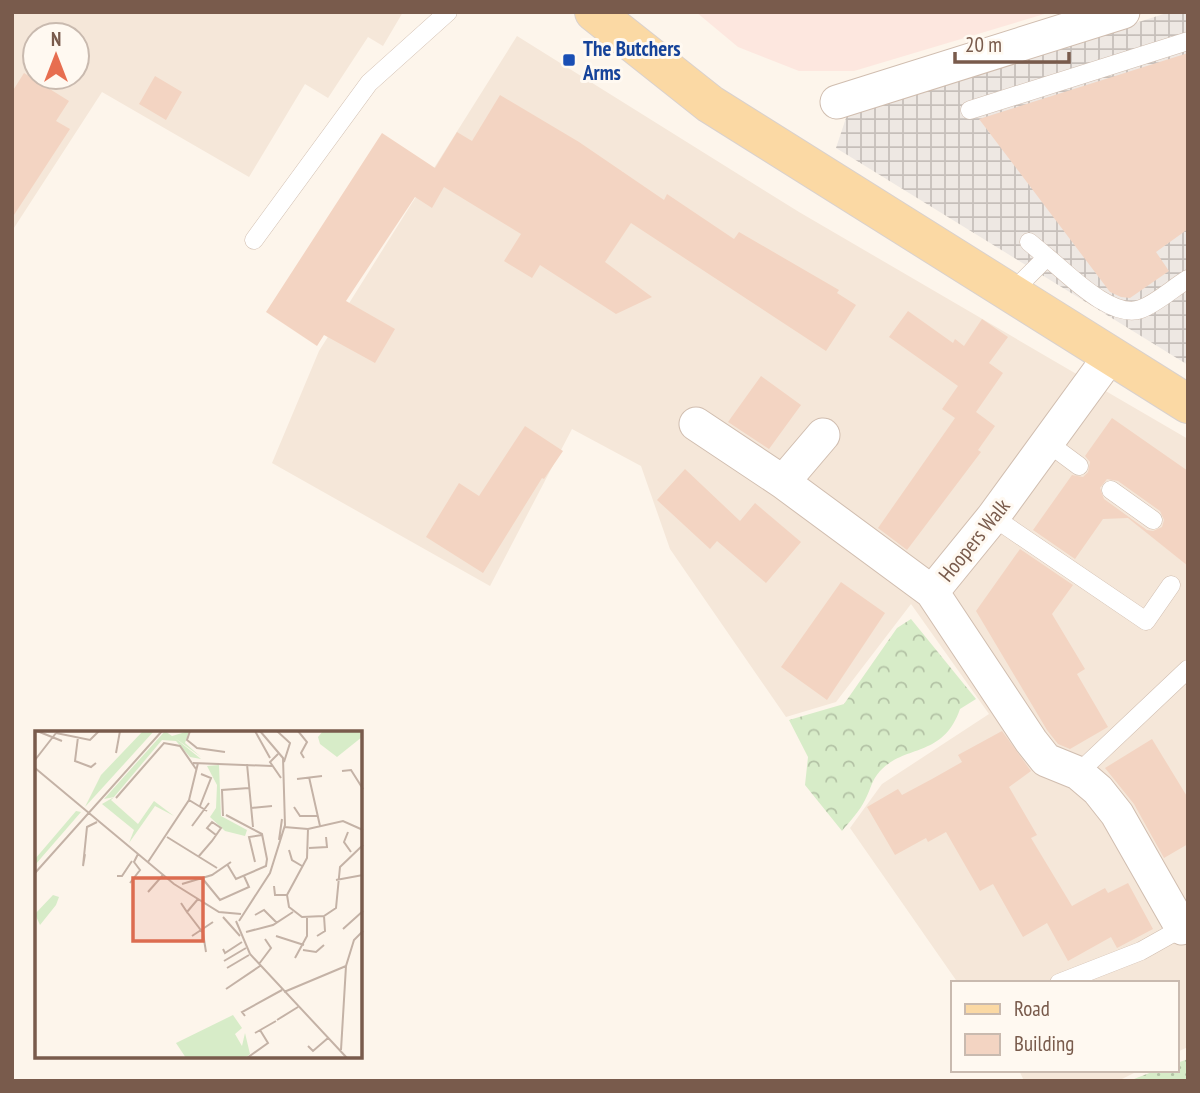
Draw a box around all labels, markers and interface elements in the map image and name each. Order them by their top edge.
north arrow [21,21,91,91]
scale bar [955,21,1069,65]
text: N [51,27,61,51]
text: 20 m [965,31,1002,58]
place label: The Butchers Arms [582,35,681,86]
marker: The Butchers Arms [561,52,577,68]
street label: Hoopers Walk [932,493,1016,587]
inset map [35,731,362,1058]
legend [951,981,1179,1072]
text: Road [1014,995,1050,1022]
text: Building [1014,1030,1074,1057]

